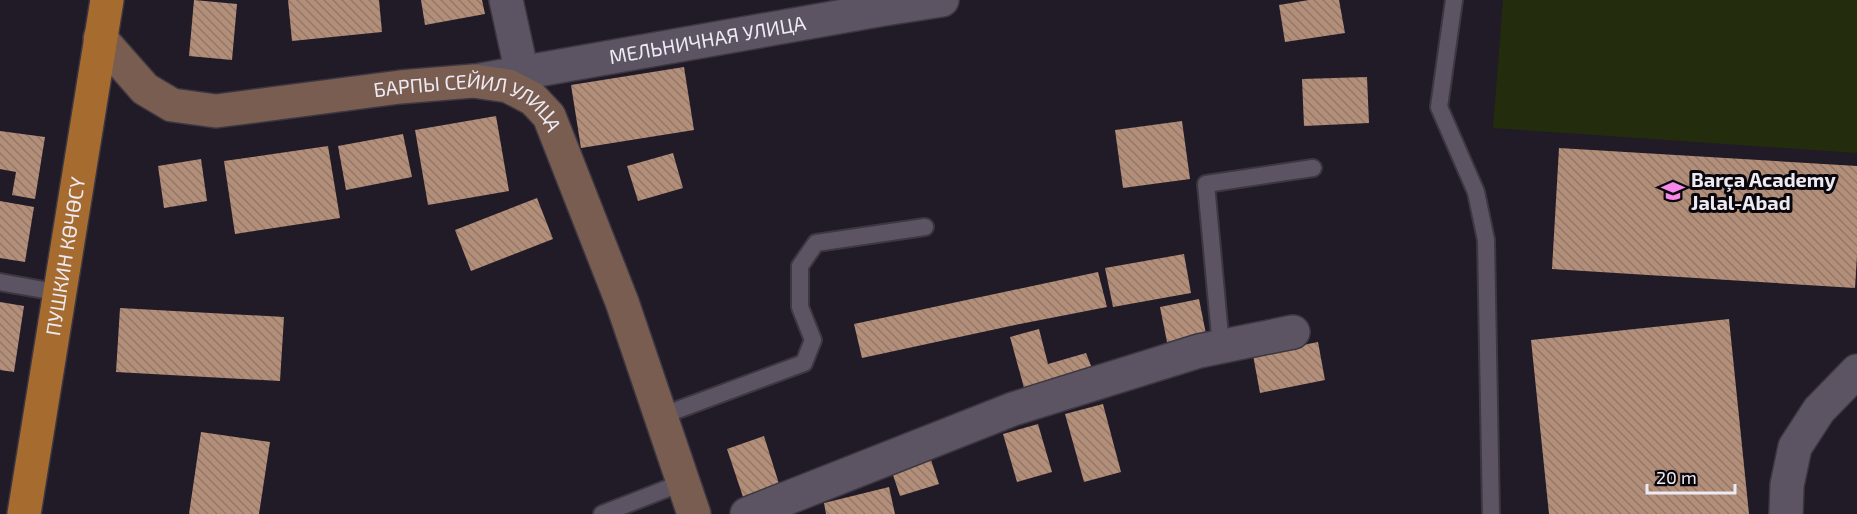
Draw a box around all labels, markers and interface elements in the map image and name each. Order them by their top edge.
street label: МЕЛЬНИЧНАЯ УЛИЦА [607,10,808,68]
street label: БАРПЫ СЕЙИЛ УЛИЦА [372,67,567,135]
place label: Barça Academy Jalal-Abad [1691,167,1836,214]
street label: ПУШКИН КӨЧӨСҮ [40,174,89,337]
school or university icon: Barça Academy Jalal-Abad [1660,178,1686,204]
scale bar [1647,457,1736,495]
text: 20 m [1656,466,1697,488]

